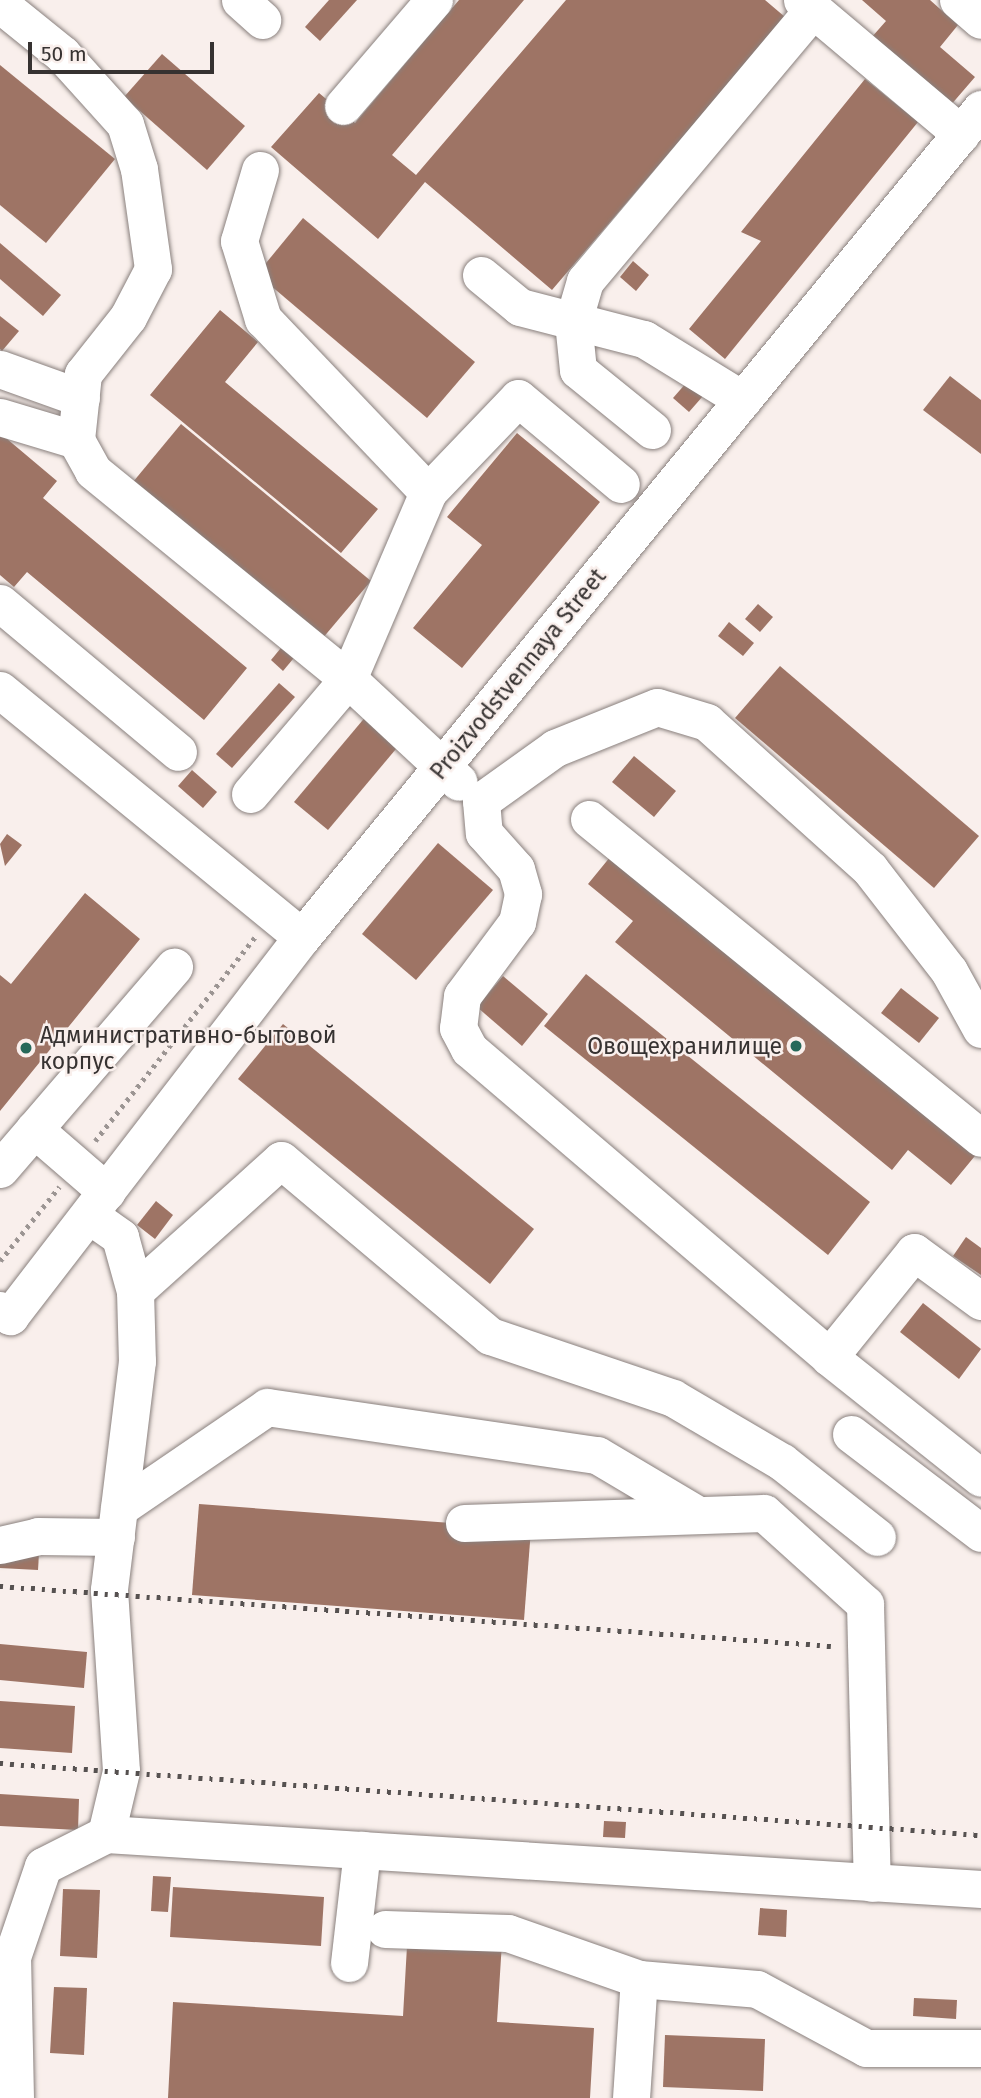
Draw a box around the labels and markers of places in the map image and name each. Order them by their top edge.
place label: Административно-бытовой корпус [40,1021,337,1075]
place label: Овощехранилище [587,1032,782,1060]
marker: Овощехранилище [788,1038,804,1054]
marker: Административно-бытовой корпус [18,1040,34,1056]

